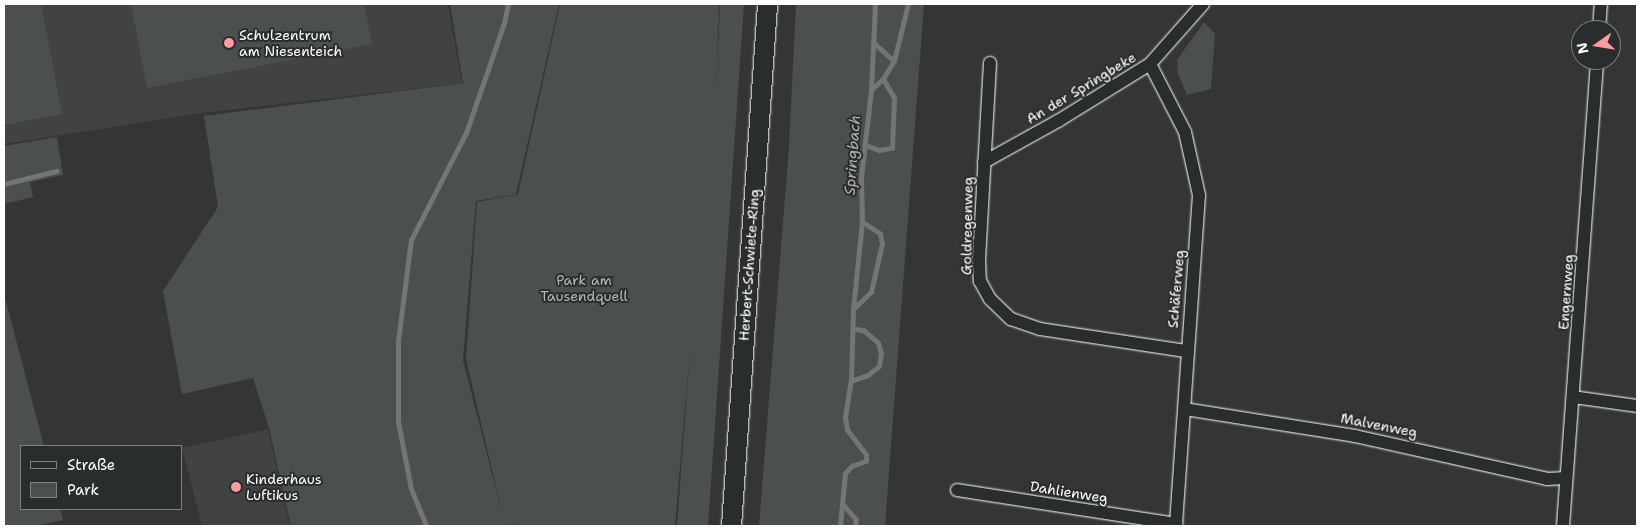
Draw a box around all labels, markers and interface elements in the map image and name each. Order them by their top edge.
north arrow [1571,20,1621,70]
place label: Schulzentrum am Niesenteich [239,27,342,59]
marker: Schulzentrum am Niesenteich [223,37,235,49]
text: N [1572,41,1592,56]
street label: An der Springbeke [1023,49,1139,127]
water label: Springbach [841,114,865,196]
street label: Goldregenweg [958,177,976,275]
street label: Herbert-Schwiete-Ring [735,188,763,342]
street label: Schäferweg [1164,249,1188,329]
street label: Engernweg [1555,254,1577,330]
park label: Park am Tausendquell [540,272,628,304]
street label: Malvenweg [1339,409,1419,441]
legend [20,445,182,510]
text: Straße [67,455,115,475]
place label: Kinderhaus Luftikus [246,471,322,504]
street label: Dahlienweg [1029,478,1109,506]
text: Park [67,480,99,500]
marker: Kinderhaus Luftikus [230,481,242,493]

